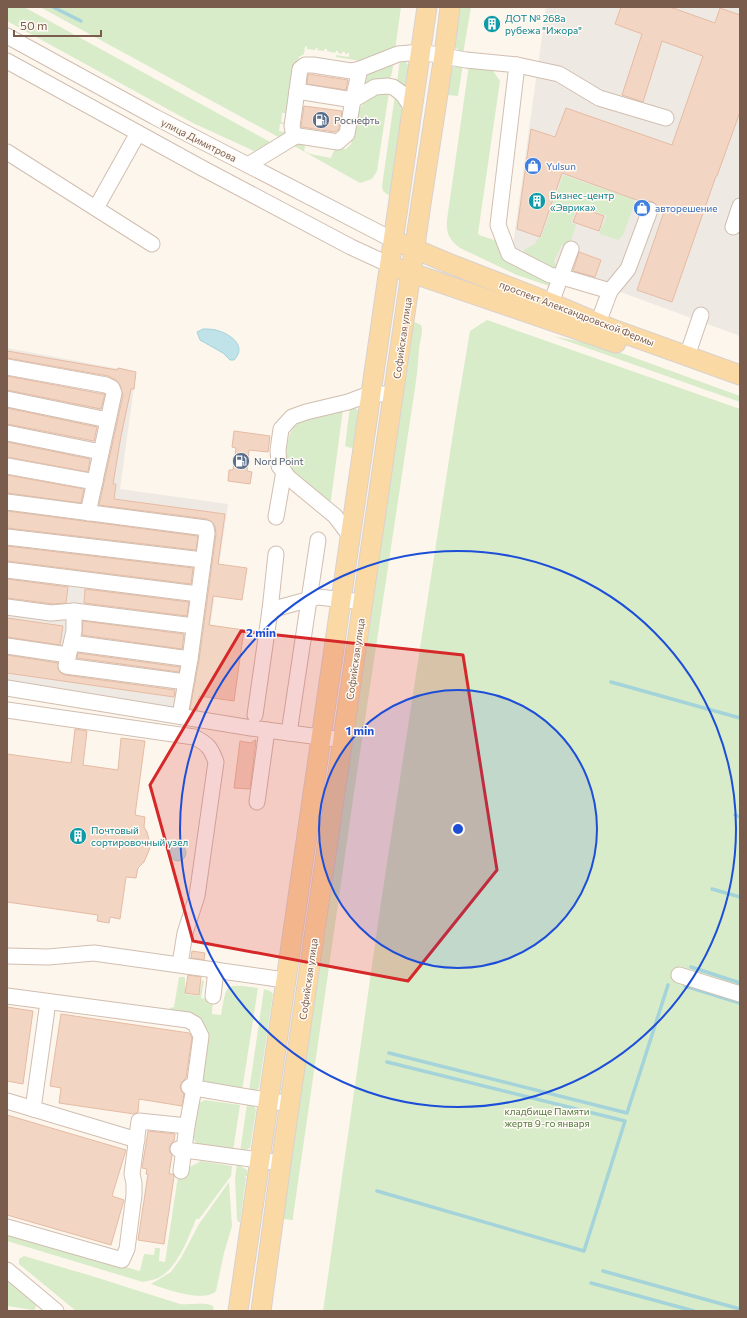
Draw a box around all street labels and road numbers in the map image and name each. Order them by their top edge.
street label: улица Димитрова [159,116,239,164]
street label: проспект Александровской Фермы [498,278,656,348]
street label: Софийская улица [390,296,414,380]
street label: Софийская улица [343,617,367,701]
street label: Софийская улица [296,937,320,1021]

